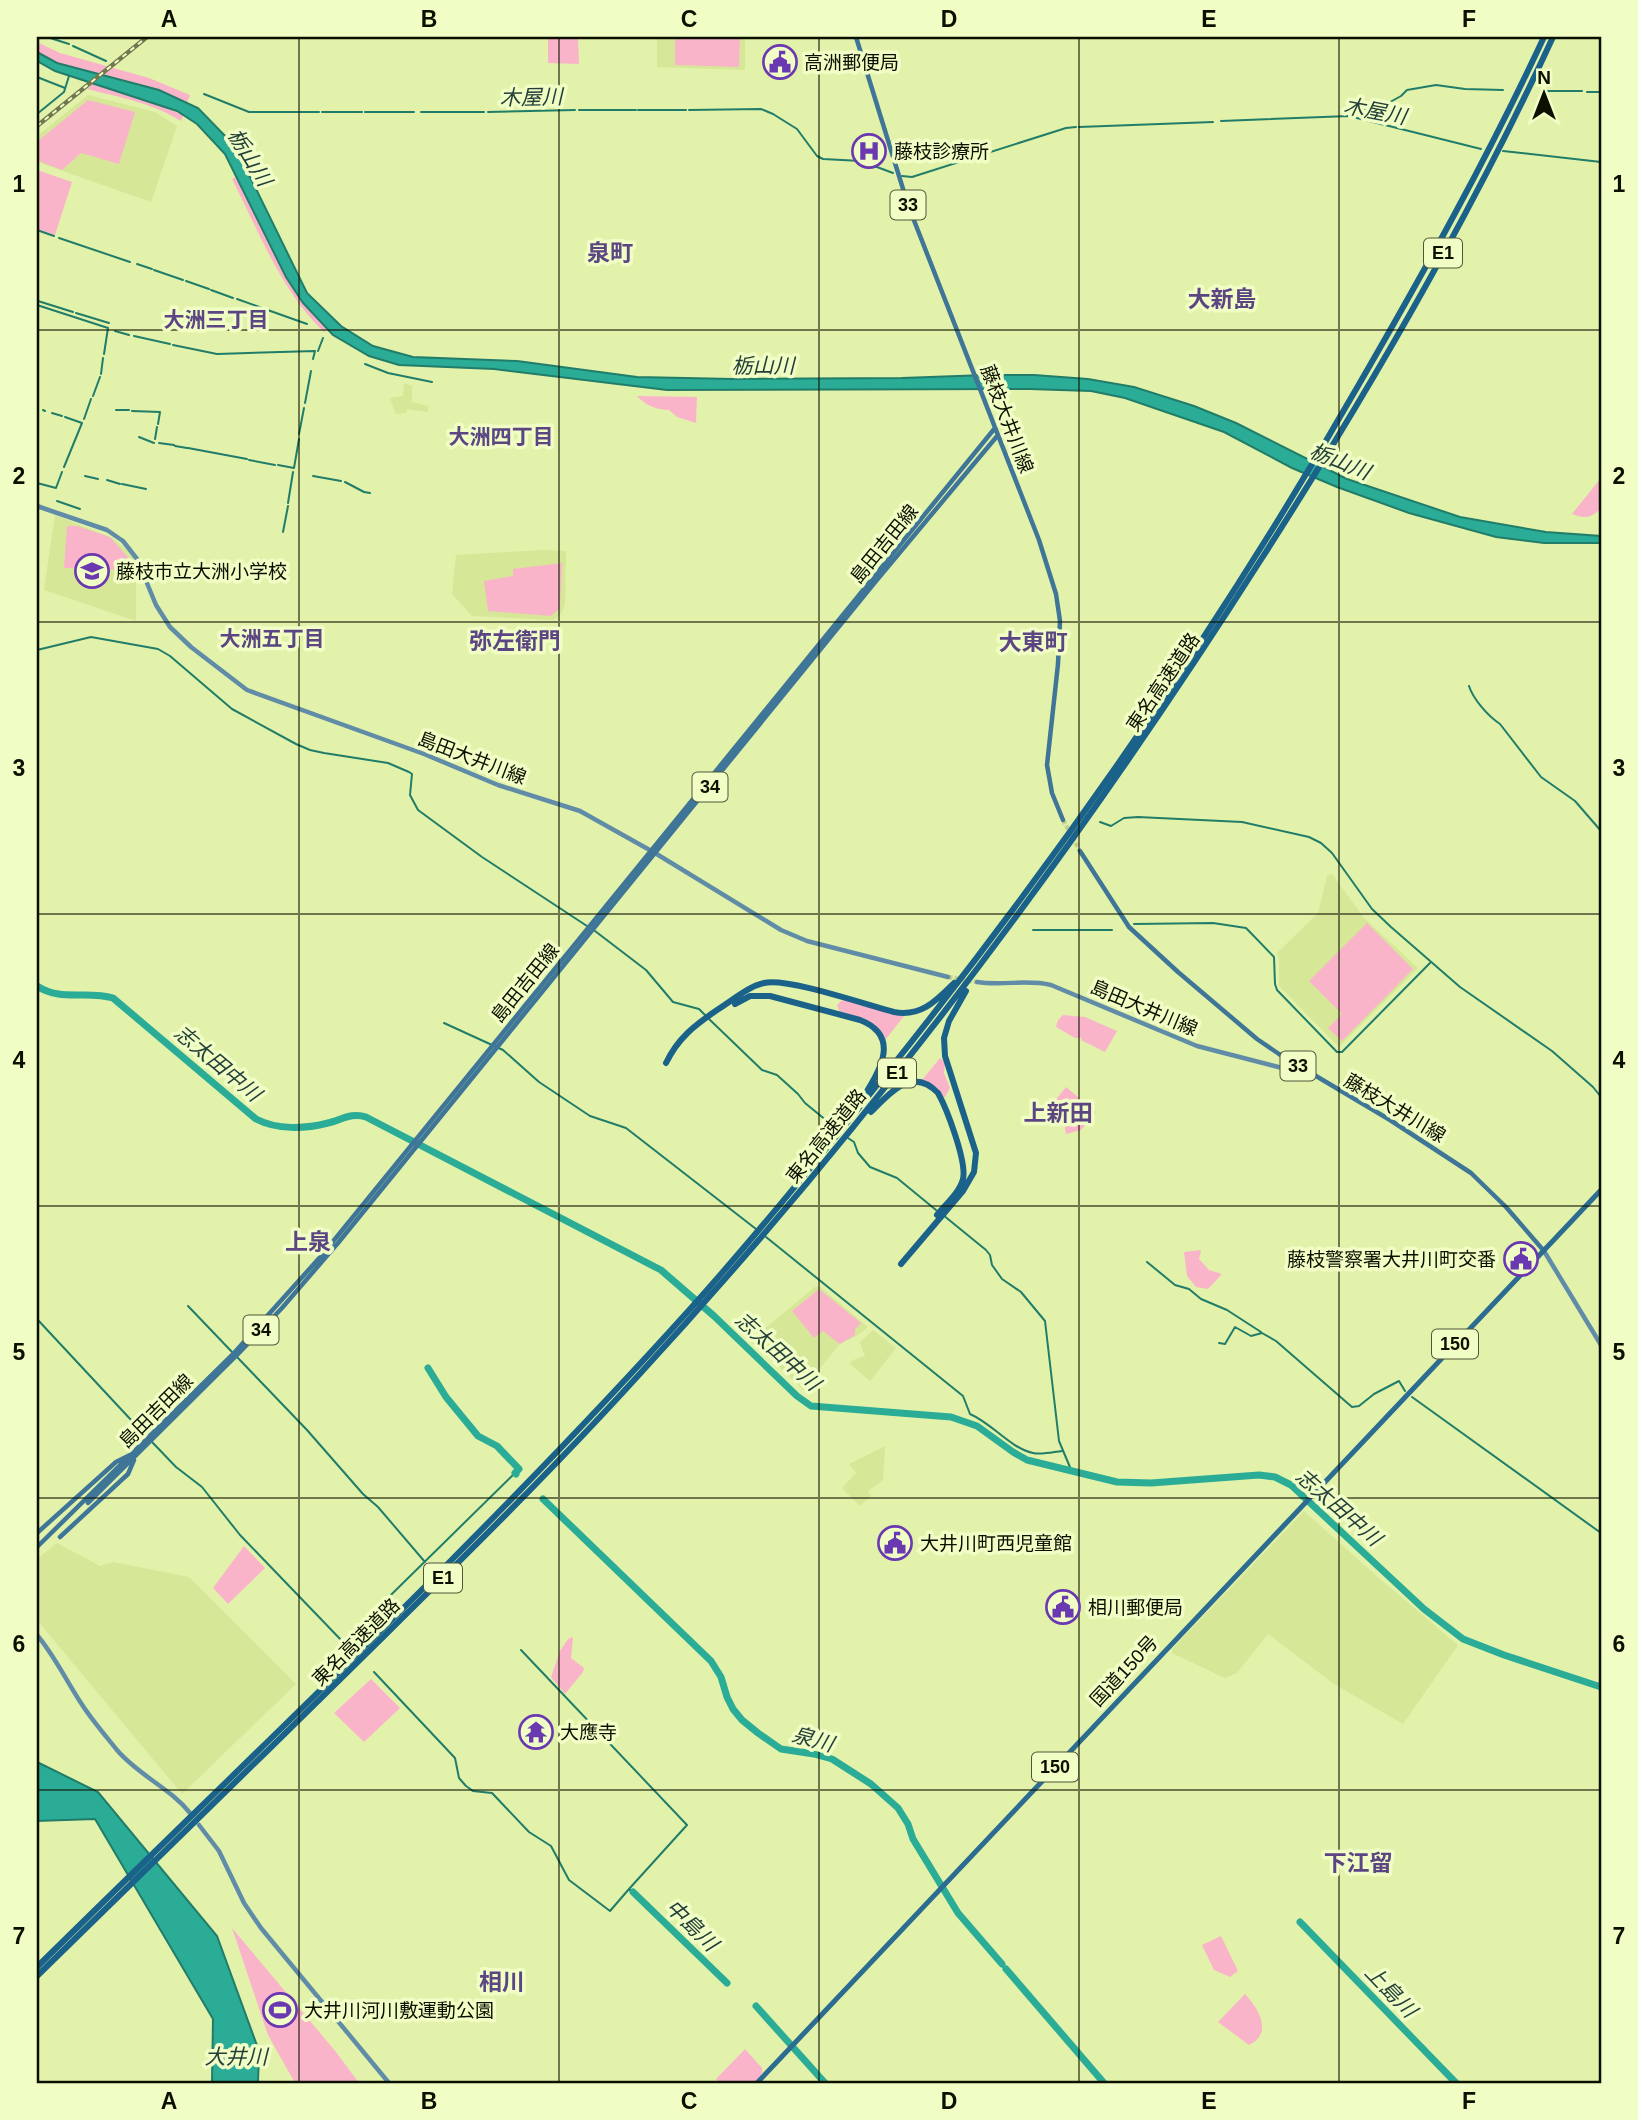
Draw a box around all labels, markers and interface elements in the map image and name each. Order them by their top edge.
text: A [161,6,177,32]
text: B [421,6,437,32]
text: C [681,6,697,32]
text: D [941,6,957,32]
text: E [1201,6,1217,32]
text: F [1462,6,1476,32]
public building icon: 高洲郵便局 [761,43,799,81]
place label: 高洲郵便局 [804,52,899,73]
north arrow [1508,60,1578,130]
text: N [1537,67,1551,88]
water label: 木屋川 [499,85,565,109]
water label: 木屋川 [1342,94,1410,129]
water label: 栃山川 [224,124,278,192]
hospital icon: 藤枝診療所 [850,132,888,170]
place label: 藤枝診療所 [894,141,989,162]
text: 1 [13,171,26,197]
text: 1 [1613,171,1626,197]
road number: 33 [890,190,926,220]
road number: E1 [1424,239,1462,268]
district label: 泉町 [587,240,633,266]
district label: 大新島 [1188,286,1257,312]
district label: 大洲三丁目 [164,308,269,331]
water label: 栃山川 [732,354,796,377]
street label: 藤枝大井川線 [977,362,1037,476]
district label: 大洲四丁目 [449,425,554,448]
water label: 栃山川 [1306,439,1375,484]
text: 2 [13,463,25,489]
text: 2 [1613,463,1625,489]
street label: 島田吉田線 [846,500,922,588]
school or university icon: 藤枝市立大洲小学校 [73,552,111,590]
place label: 藤枝市立大洲小学校 [116,561,287,582]
district label: 大洲五丁目 [220,627,325,650]
district label: 弥左衛門 [469,628,561,654]
district label: 大東町 [999,629,1068,655]
street label: 東名高速道路 [1122,629,1204,735]
street label: 島田大井川線 [415,728,529,788]
text: 3 [13,755,25,781]
text: 3 [1613,755,1625,781]
road number: 34 [692,772,728,802]
street label: 島田吉田線 [487,939,563,1027]
street label: 島田大井川線 [1087,976,1201,1040]
water label: 志太田中川 [170,1020,267,1107]
text: 4 [13,1047,26,1073]
text: 4 [1613,1047,1626,1073]
road number: 33 [1280,1051,1316,1080]
road number: E1 [878,1058,916,1088]
street label: 藤枝大井川線 [1341,1070,1449,1146]
street label: 東名高速道路 [782,1085,870,1187]
district label: 上新田 [1024,1100,1093,1126]
district label: 上泉 [285,1229,331,1255]
public building icon: 藤枝警察署大井川町交番 [1502,1240,1540,1278]
place label: 藤枝警察署大井川町交番 [1287,1249,1496,1270]
water label: 志太田中川 [731,1307,826,1396]
road number: 34 [244,1316,278,1344]
road number: 150 [1432,1330,1478,1358]
text: 5 [13,1339,26,1365]
text: 5 [1613,1339,1626,1365]
street label: 島田吉田線 [115,1370,197,1452]
water label: 志太田中川 [1292,1464,1388,1551]
public building icon: 大井川町西児童館 [876,1524,914,1562]
place label: 大井川町西児童館 [920,1533,1072,1554]
road number: E1 [424,1563,462,1592]
public building icon: 相川郵便局 [1044,1588,1082,1626]
street label: 東名高速道路 [308,1594,404,1690]
place label: 相川郵便局 [1088,1597,1183,1618]
text: 6 [13,1631,25,1657]
street label: 国道150号 [1086,1631,1162,1711]
text: 6 [1613,1631,1625,1657]
temple icon: 大應寺 [517,1713,555,1751]
place label: 大應寺 [560,1722,617,1743]
water label: 泉川 [790,1722,838,1756]
road number: 150 [1032,1752,1078,1782]
district label: 下江留 [1324,1850,1393,1876]
water label: 中島川 [661,1895,724,1957]
text: 7 [13,1923,25,1949]
text: 7 [1613,1923,1625,1949]
water label: 上島川 [1361,1960,1423,2023]
district label: 相川 [479,1969,525,1995]
sports icon: 大井川河川敷運動公園 [261,1991,299,2029]
place label: 大井川河川敷運動公園 [304,2000,494,2021]
water label: 大井川 [205,2045,269,2068]
text: A [161,2088,177,2114]
text: B [421,2088,437,2114]
text: C [681,2088,697,2114]
text: D [941,2088,957,2114]
text: E [1201,2088,1217,2114]
text: F [1462,2088,1476,2114]

